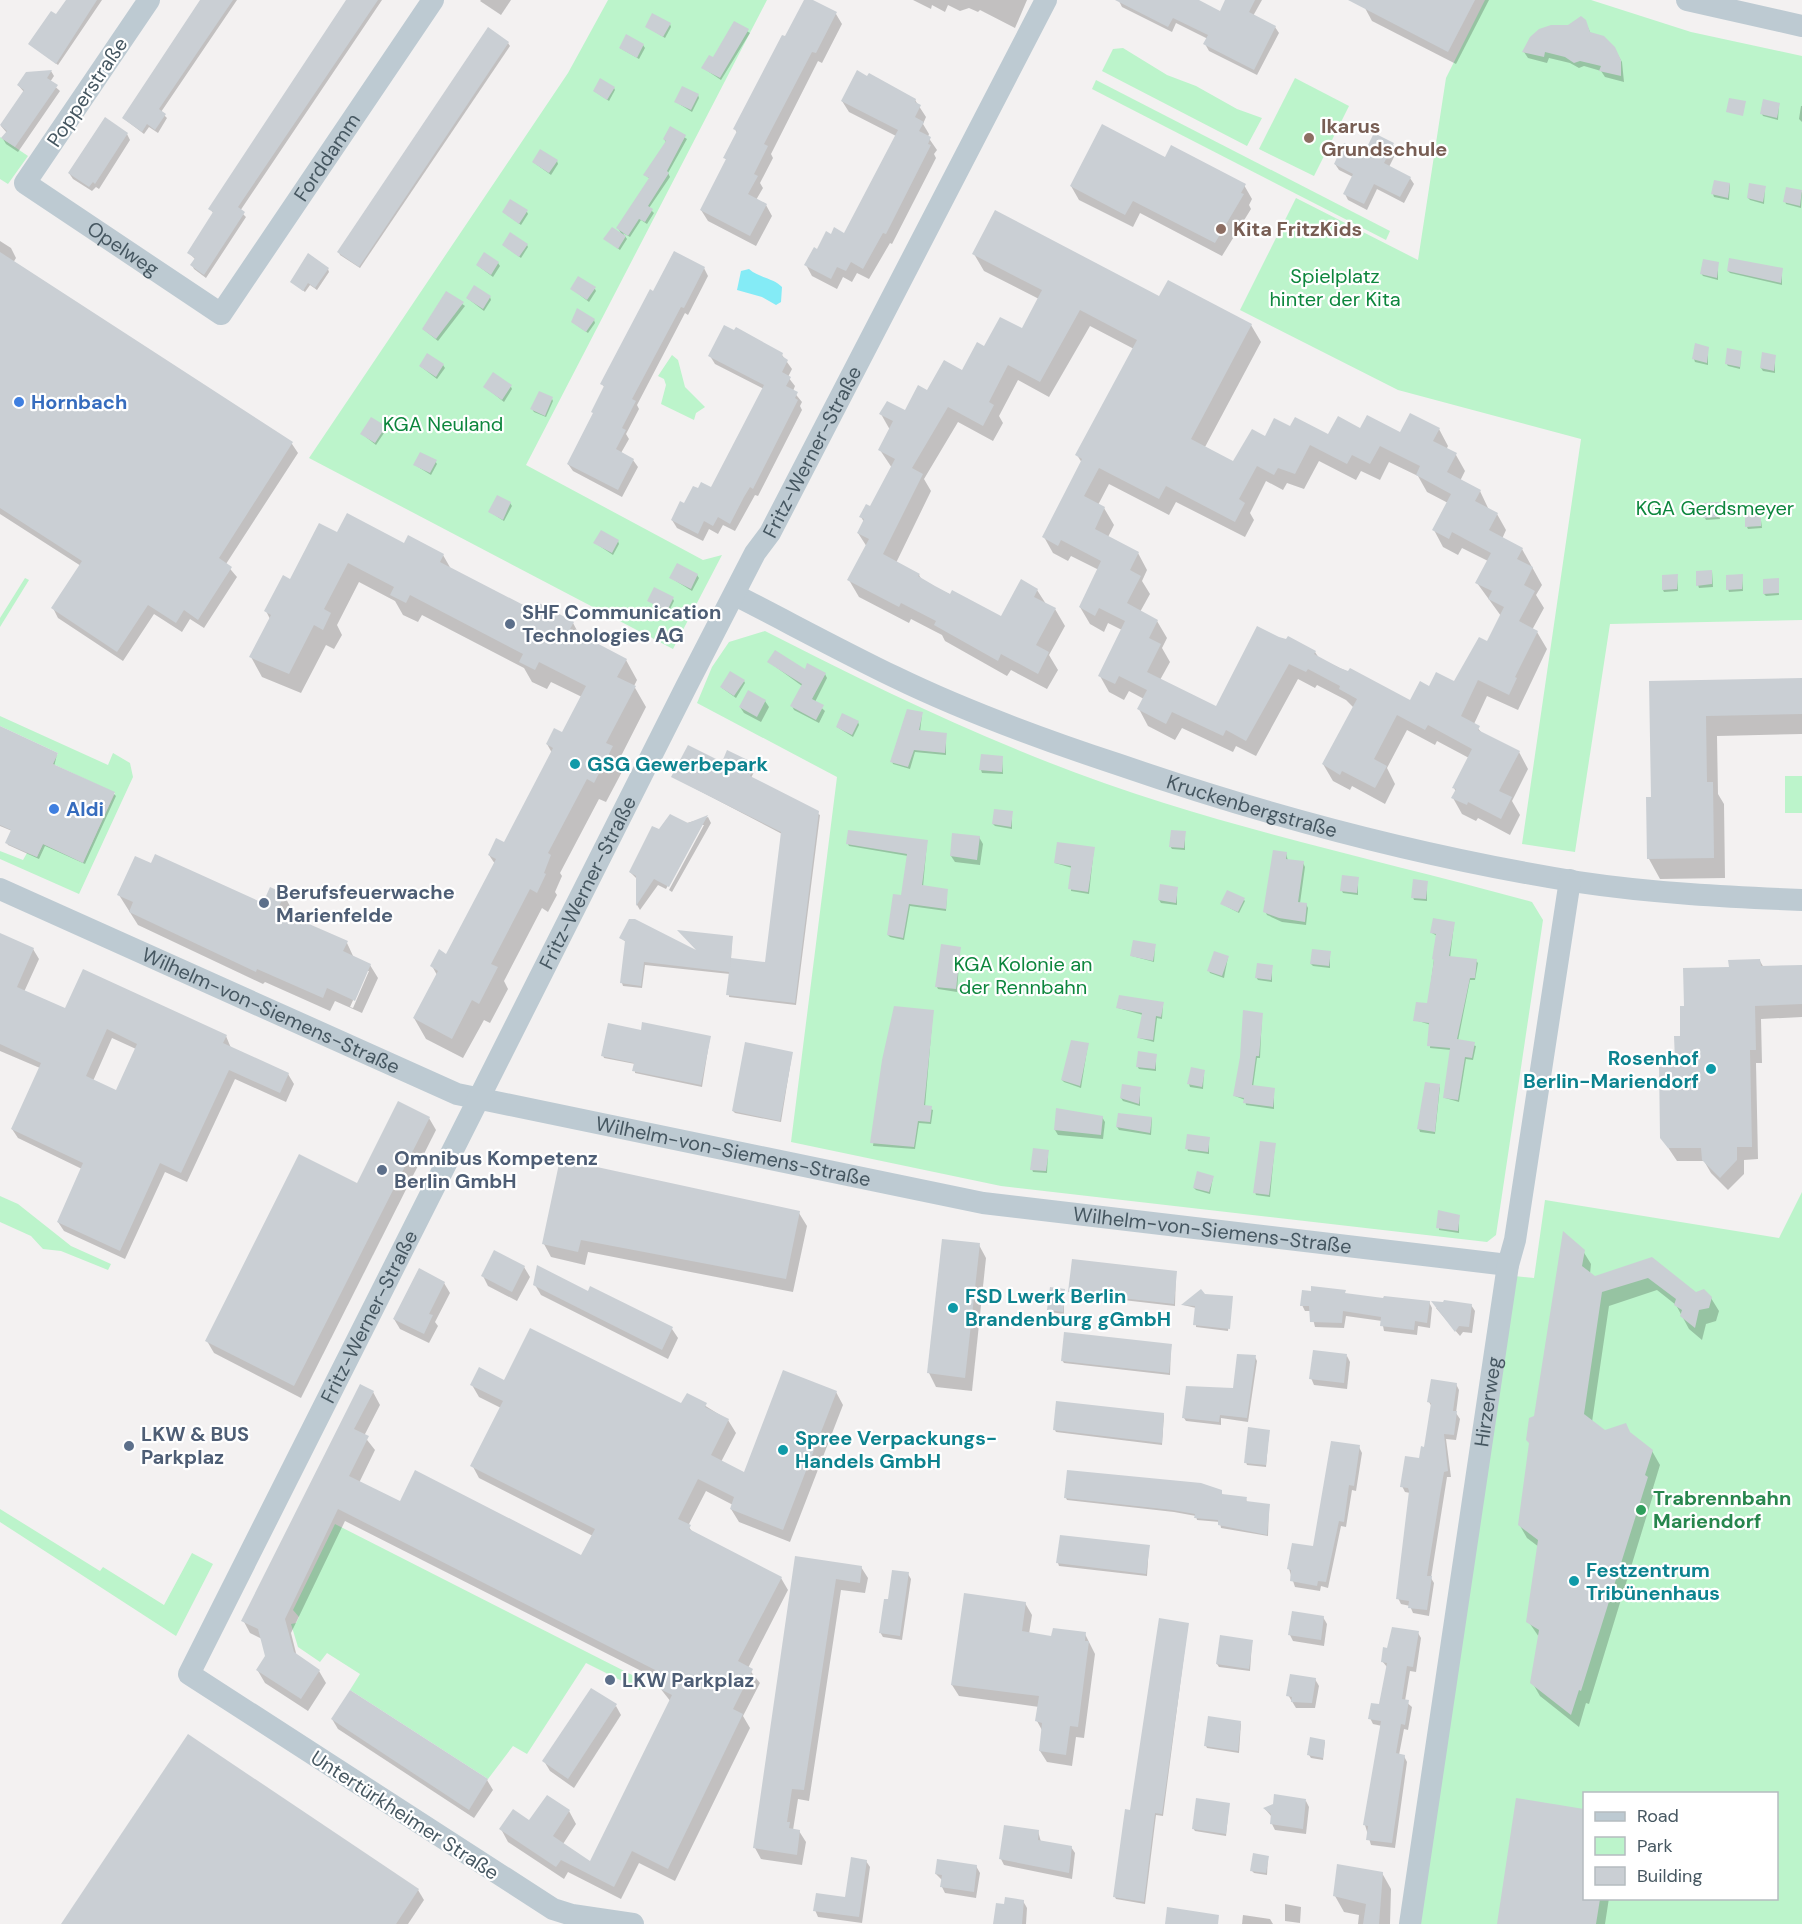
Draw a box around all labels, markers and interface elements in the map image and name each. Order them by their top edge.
street label: Popperstraße [41,32,133,152]
street label: Forddamm [288,108,366,206]
place label: Ikarus Grundschule [1321,113,1447,162]
marker: Ikarus Grundschule [1302,131,1316,145]
street label: Opelweg [82,215,164,282]
place label: Kita FritzKids [1233,216,1362,242]
marker: Kita FritzKids [1214,222,1228,236]
park label: Spielplatz hinter der Kita [1269,263,1401,312]
street label: Fritz-Werner-Straße [757,361,867,542]
place label: Hornbach [31,389,127,415]
marker: Hornbach [12,395,26,409]
park label: KGA Neuland [383,411,503,437]
park label: KGA Gerdsmeyer [1636,495,1794,521]
place label: SHF Communication Technologies AG [522,599,721,648]
marker: SHF Communication Technologies AG [503,617,517,631]
place label: GSG Gewerbepark [587,751,769,777]
marker: GSG Gewerbepark [568,757,582,771]
street label: Kruckenbergstraße [1164,769,1340,843]
street label: Fritz-Werner-Straße [533,792,642,973]
place label: Aldi [66,796,104,822]
marker: Aldi [47,802,61,816]
place label: Berufsfeuerwache Marienfelde [276,879,455,928]
marker: Berufsfeuerwache Marienfelde [257,896,271,910]
street label: Wilhelm-von-Siemens-Straße [138,941,404,1080]
park label: KGA Kolonie an der Rennbahn [953,951,1093,1000]
place label: Rosenhof Berlin-Mariendorf [1523,1045,1699,1094]
marker: Rosenhof Berlin-Mariendorf [1704,1062,1718,1076]
street label: Wilhelm-von-Siemens-Straße [593,1110,873,1192]
place label: Omnibus Kompetenz Berlin GmbH [394,1145,598,1194]
marker: Omnibus Kompetenz Berlin GmbH [375,1163,389,1177]
street label: Wilhelm-von-Siemens-Straße [1072,1201,1353,1259]
street label: Fritz-Werner-Straße [315,1226,423,1407]
place label: FSD Lwerk Berlin Brandenburg gGmbH [965,1283,1171,1332]
marker: FSD Lwerk Berlin Brandenburg gGmbH [946,1301,960,1315]
street label: Hirzerweg [1468,1355,1507,1449]
place label: LKW & BUS Parkplaz [141,1421,249,1470]
place label: Spree Verpackungs- Handels GmbH [795,1425,997,1474]
marker: LKW & BUS Parkplaz [122,1439,136,1453]
marker: Spree Verpackungs- Handels GmbH [776,1443,790,1457]
place label: Trabrennbahn Mariendorf [1653,1485,1791,1534]
marker: Trabrennbahn Mariendorf [1634,1503,1648,1517]
place label: Festzentrum Tribünenhaus [1586,1557,1720,1606]
marker: Festzentrum Tribünenhaus [1567,1574,1581,1588]
place label: LKW Parkplaz [622,1667,754,1693]
marker: LKW Parkplaz [603,1673,617,1687]
street label: Untertürkheimer Straße [306,1744,504,1886]
legend [1583,1792,1778,1900]
text: Road [1637,1804,1679,1828]
text: Park [1637,1834,1673,1858]
text: Building [1637,1864,1702,1888]

